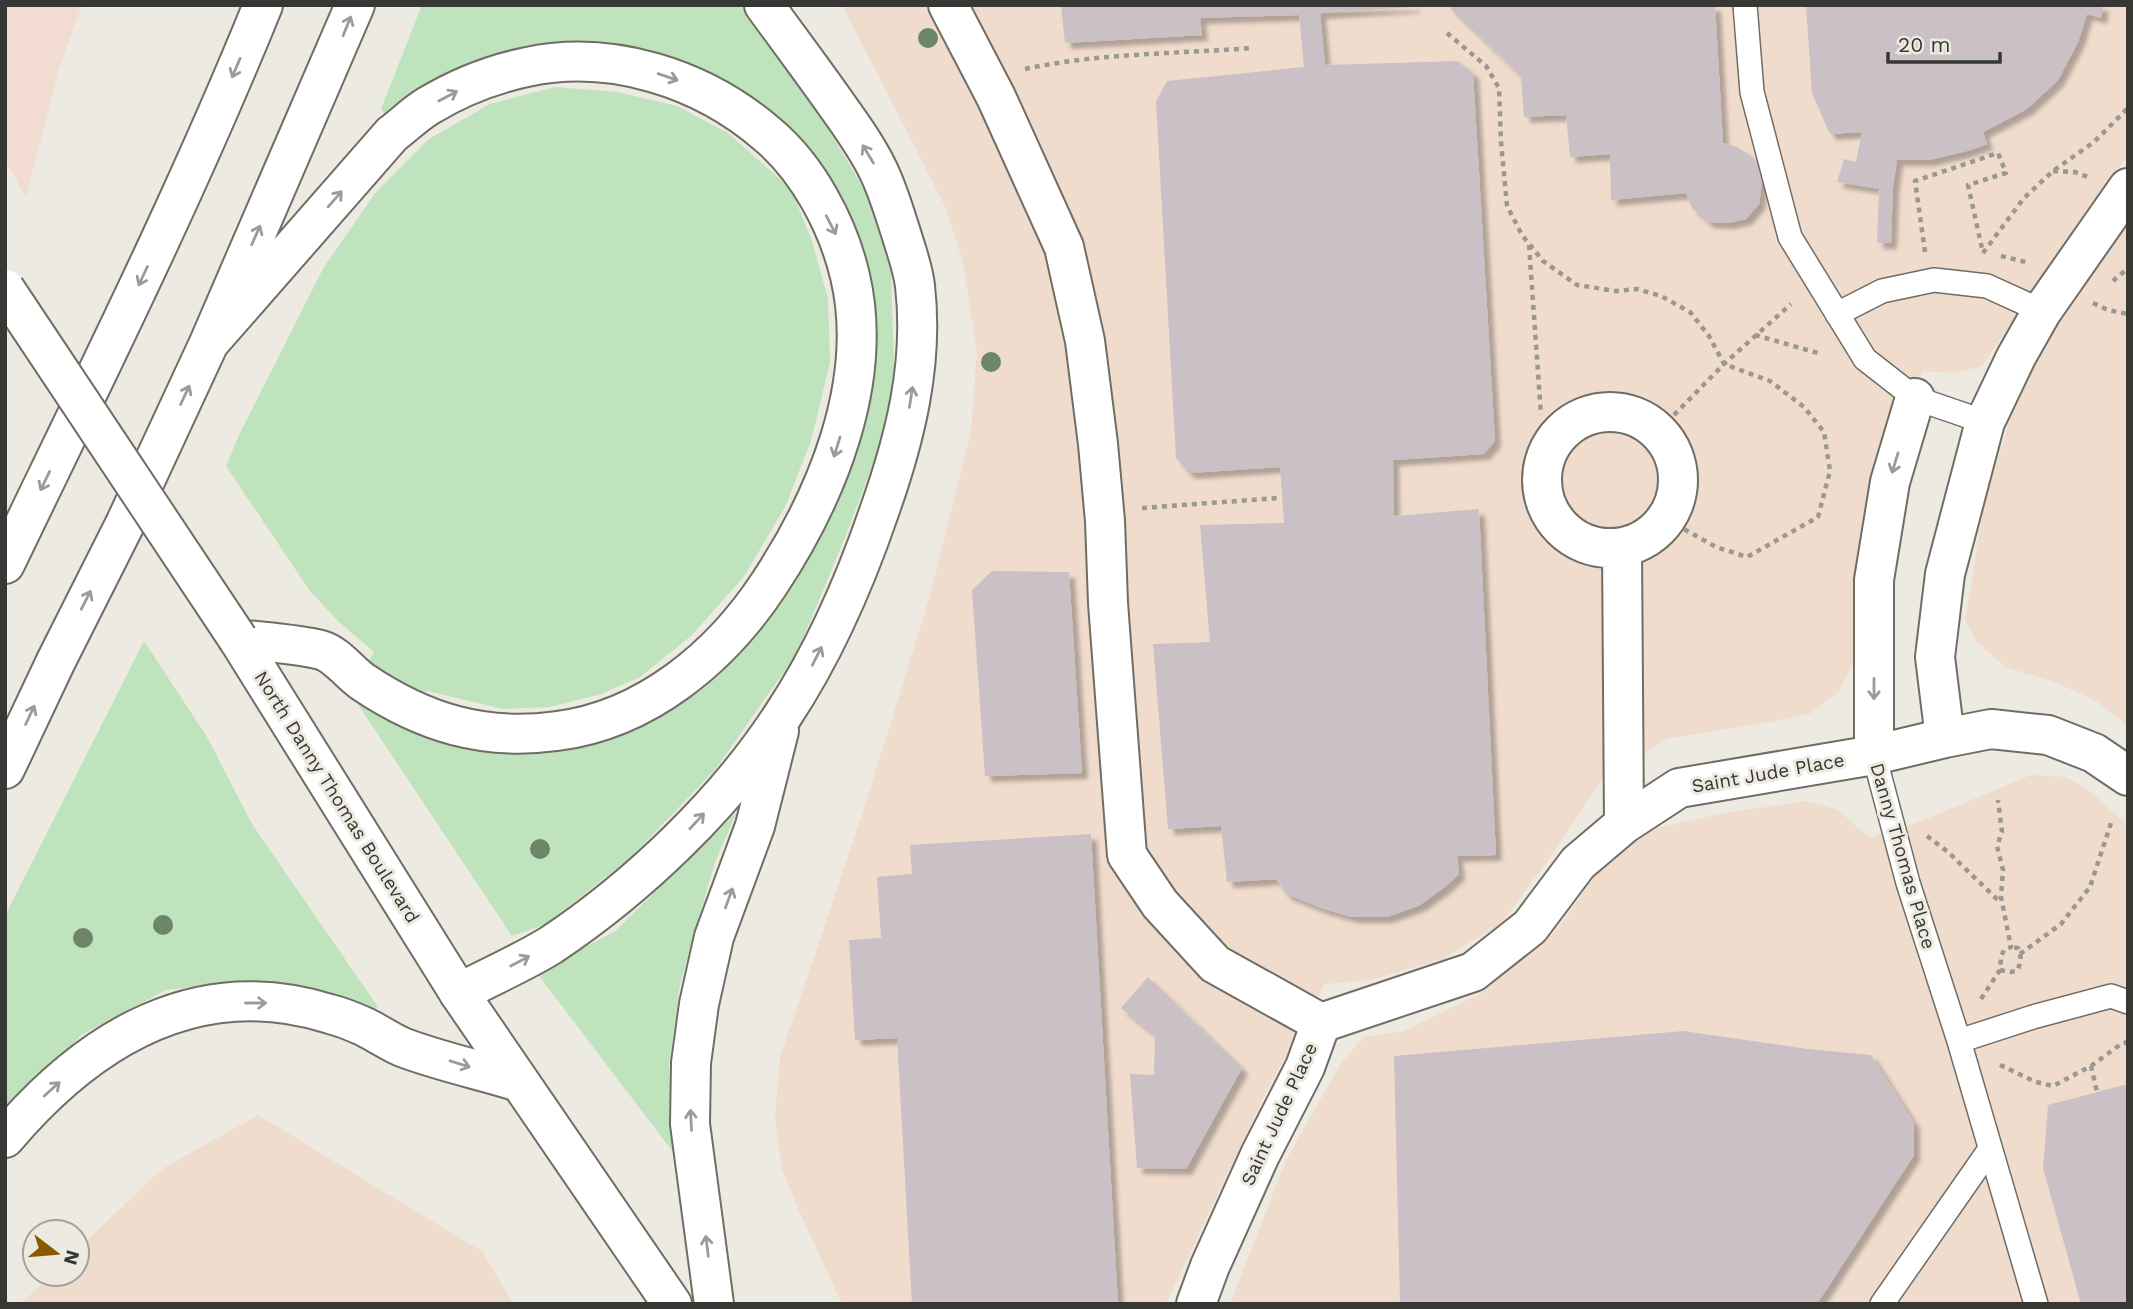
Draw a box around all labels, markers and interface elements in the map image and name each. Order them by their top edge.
one-way arrow [341,16,354,38]
scale bar [1888,21,2000,65]
text: 20 m [1898,32,1950,57]
one-way arrow [229,57,242,78]
one-way arrow [657,72,679,84]
one-way arrow [437,88,458,102]
one-way arrow [861,145,875,165]
one-way arrow [327,190,343,208]
one-way arrow [825,214,839,235]
one-way arrow [250,225,263,246]
one-way arrow [136,264,149,286]
one-way arrow [179,385,192,406]
one-way arrow [905,386,918,409]
one-way arrow [830,436,843,458]
one-way arrow [1888,452,1901,474]
one-way arrow [38,470,51,491]
one-way arrow [80,590,94,611]
one-way arrow [810,646,824,667]
street label: North Danny Thomas Boulevard [250,667,424,927]
one-way arrow [1867,677,1881,700]
one-way arrow [24,705,38,726]
street label: Saint Jude Place [1690,748,1846,798]
street label: Danny Thomas Place [1865,760,1941,952]
one-way arrow [688,812,705,830]
one-way arrow [723,887,736,909]
one-way arrow [509,954,529,968]
one-way arrow [244,996,267,1010]
street label: Saint Jude Place [1236,1039,1322,1189]
one-way arrow [449,1059,471,1072]
one-way arrow [43,1081,61,1097]
one-way arrow [684,1109,697,1132]
north arrow [21,1218,91,1288]
one-way arrow [700,1235,713,1258]
text: N [59,1248,85,1267]

